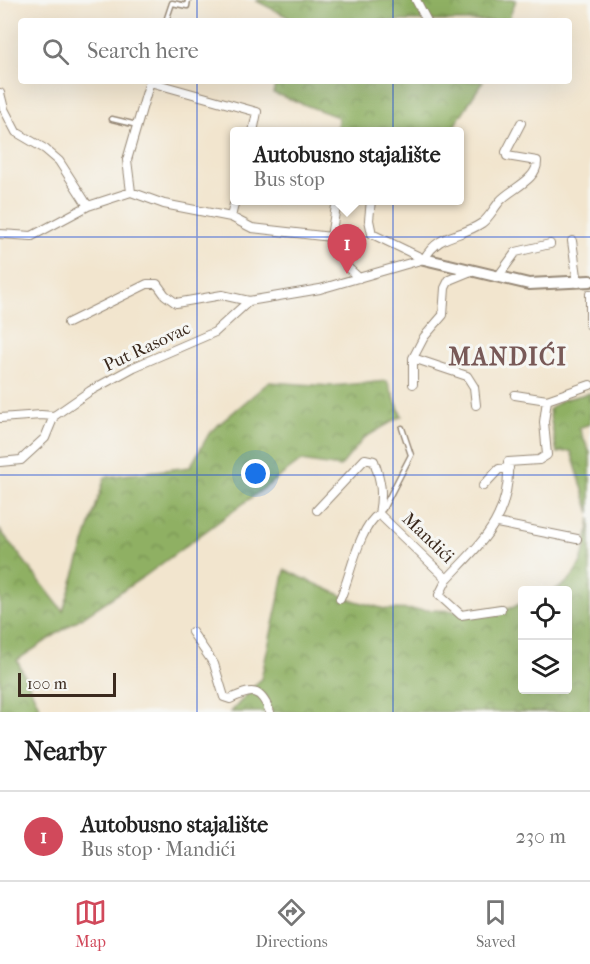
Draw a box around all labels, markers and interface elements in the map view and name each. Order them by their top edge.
search box [18,18,572,84]
icon: search [39,35,72,68]
text: Search here [87,38,199,64]
popup [230,127,464,205]
text: Autobusno stajalište [253,142,441,168]
text: Bus stop [253,168,325,191]
pin: 1 [328,224,366,274]
street label: Put Rasovac [100,318,194,376]
district label: MANDIĆI [449,341,567,371]
your location [241,459,270,488]
street label: Mandići [398,508,459,568]
map controls [518,586,572,694]
button: locate [518,586,572,640]
button: layers [518,640,572,694]
scale bar [18,670,116,698]
text: 100 m [27,674,67,693]
text: Nearby [24,736,106,767]
text: Autobusno stajalište [81,812,268,838]
text: 1 [40,825,47,848]
text: 230 m [516,825,566,848]
text: Bus stop · Mandići [81,838,236,861]
tab: Map [74,896,107,951]
tab: Directions [256,896,328,951]
tab: Saved [476,896,516,951]

